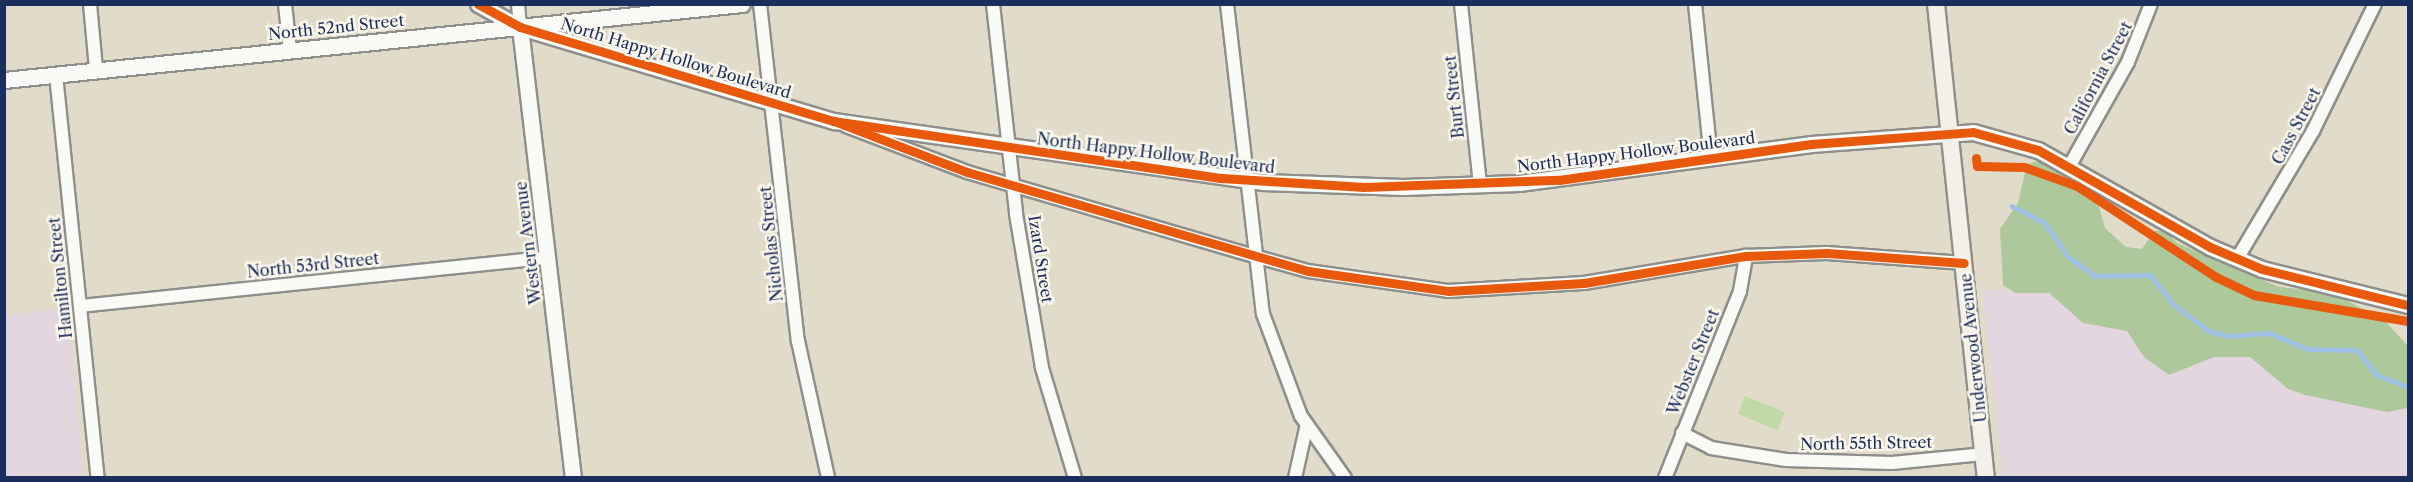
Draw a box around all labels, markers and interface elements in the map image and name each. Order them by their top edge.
street label: North 52nd Street [267,10,405,44]
street label: North Happy Hollow Boulevard [558,14,794,102]
street label: California Street [2060,18,2136,138]
street label: Burt Street [1440,55,1468,139]
street label: Cass Street [2268,84,2324,168]
street label: North Happy Hollow Boulevard [1515,128,1757,176]
street label: North Happy Hollow Boulevard [1035,129,1277,177]
street label: Western Avenue [511,180,545,306]
street label: Nicholas Street [755,185,787,303]
street label: Izard Street [1025,214,1057,304]
street label: Hamilton Street [44,217,76,339]
street label: North 53rd Street [246,249,380,281]
street label: Underwood Avenue [1956,272,1990,424]
street label: Webster Street [1663,306,1723,418]
street label: North 55th Street [1800,432,1932,454]

